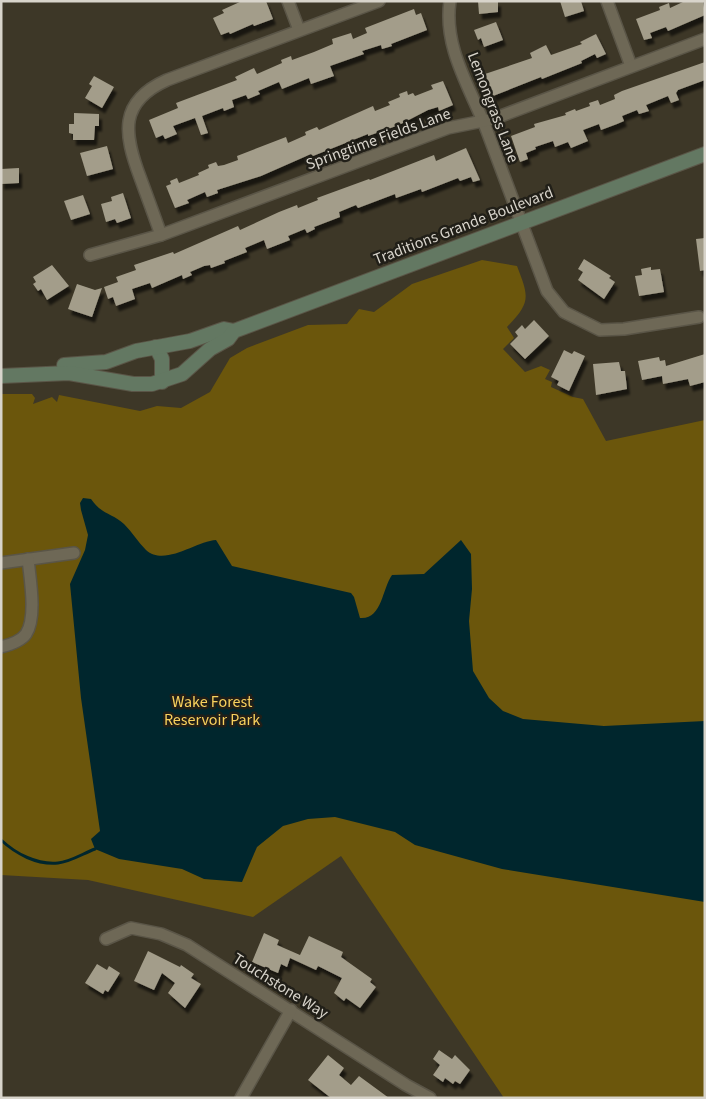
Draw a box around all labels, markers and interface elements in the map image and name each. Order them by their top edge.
street label: Lemongrass Lane [462,49,524,166]
street label: Springtime Fields Lane [303,102,454,175]
street label: Traditions Grande Boulevard [370,181,556,270]
park label: Wake Forest Reservoir Park [164,691,260,731]
street label: Touchstone Way [228,948,333,1024]

